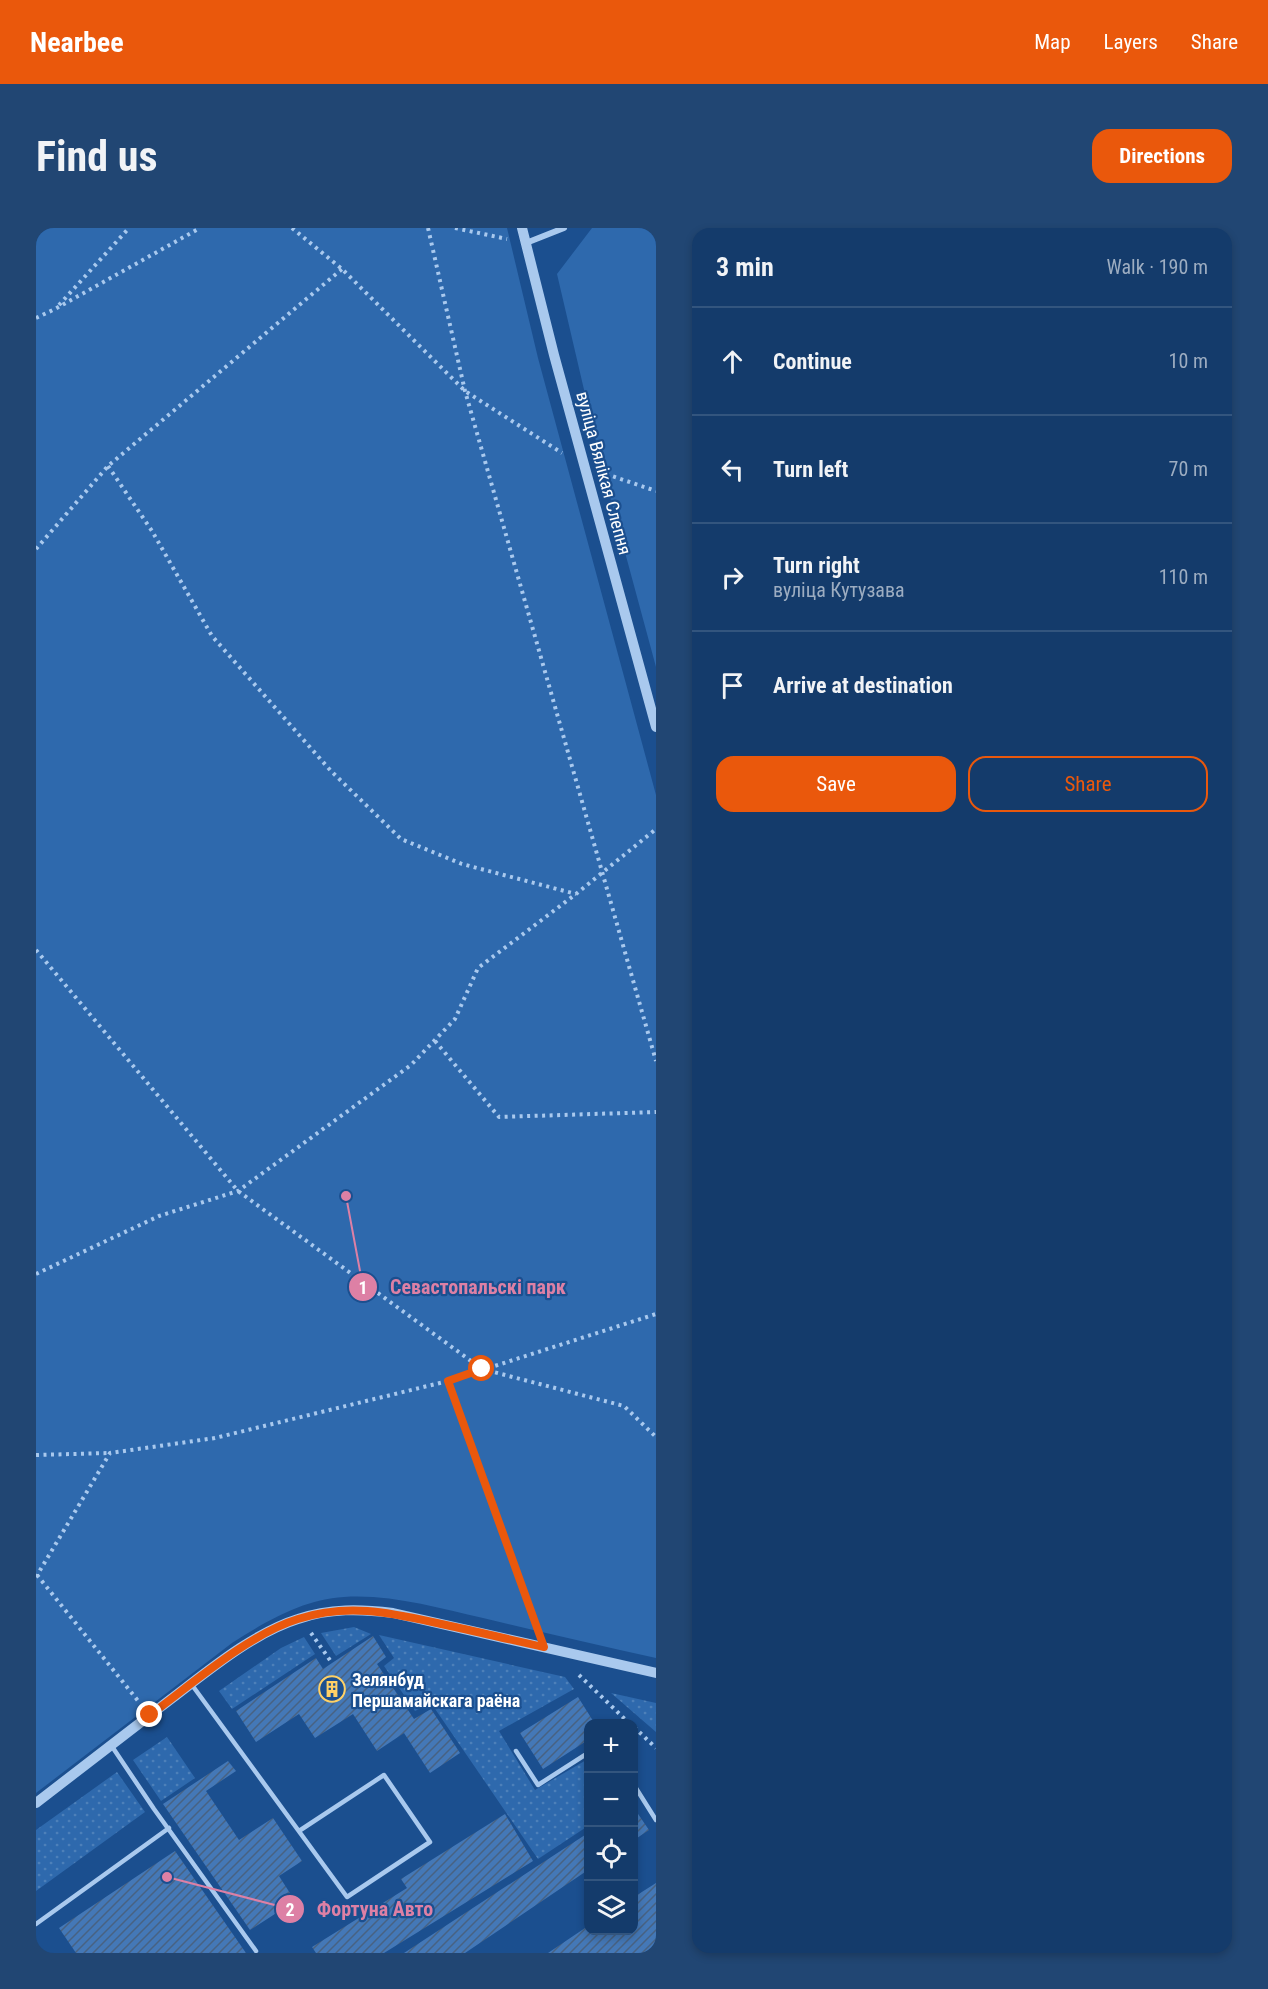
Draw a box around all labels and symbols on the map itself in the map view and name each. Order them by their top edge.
street label: вуліца Вялікая Слепня [572,389,636,557]
callout: Севастопальскі парк [348,1268,578,1306]
text: Севастопальскі парк [390,1275,566,1299]
text: 1 [358,1277,368,1298]
route start [468,1355,494,1381]
place label: Зелянбуд Першамайскага раёна [352,1669,520,1711]
building icon: Зелянбуд Першамайскага раёна [317,1674,347,1704]
route end [136,1701,162,1727]
callout: Фортуна Авто [275,1890,446,1928]
text: Фортуна Авто [317,1897,433,1921]
text: 2 [285,1899,295,1920]

